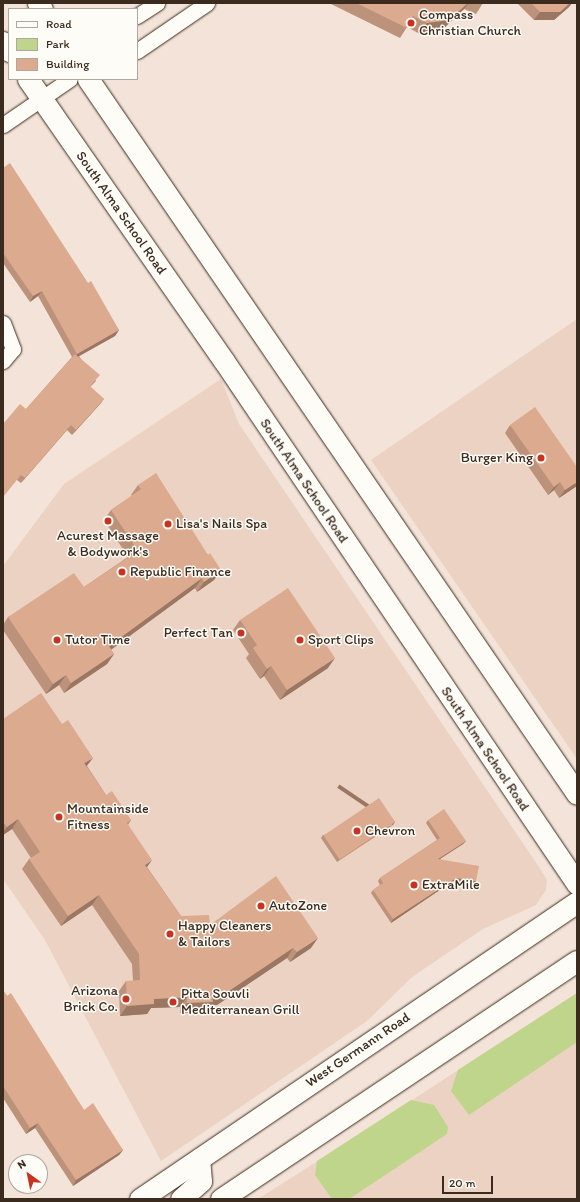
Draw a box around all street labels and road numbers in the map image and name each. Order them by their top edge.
street label: South Alma School Road [72,148,170,278]
street label: South Alma School Road [256,416,352,546]
street label: South Alma School Road [437,684,533,814]
street label: West Germann Road [303,1009,413,1091]

